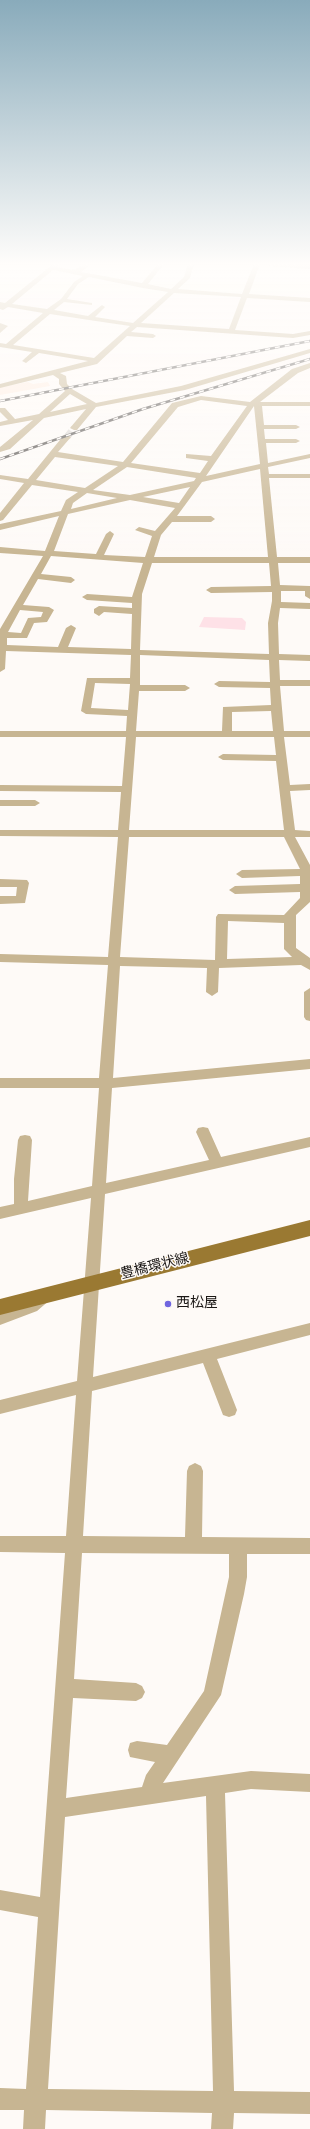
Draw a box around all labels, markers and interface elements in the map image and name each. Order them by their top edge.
street label: 豊橋環状線 [119,1250,191,1284]
place label: 西松屋 [176,1296,218,1312]
marker: 西松屋 [163,1299,173,1309]

